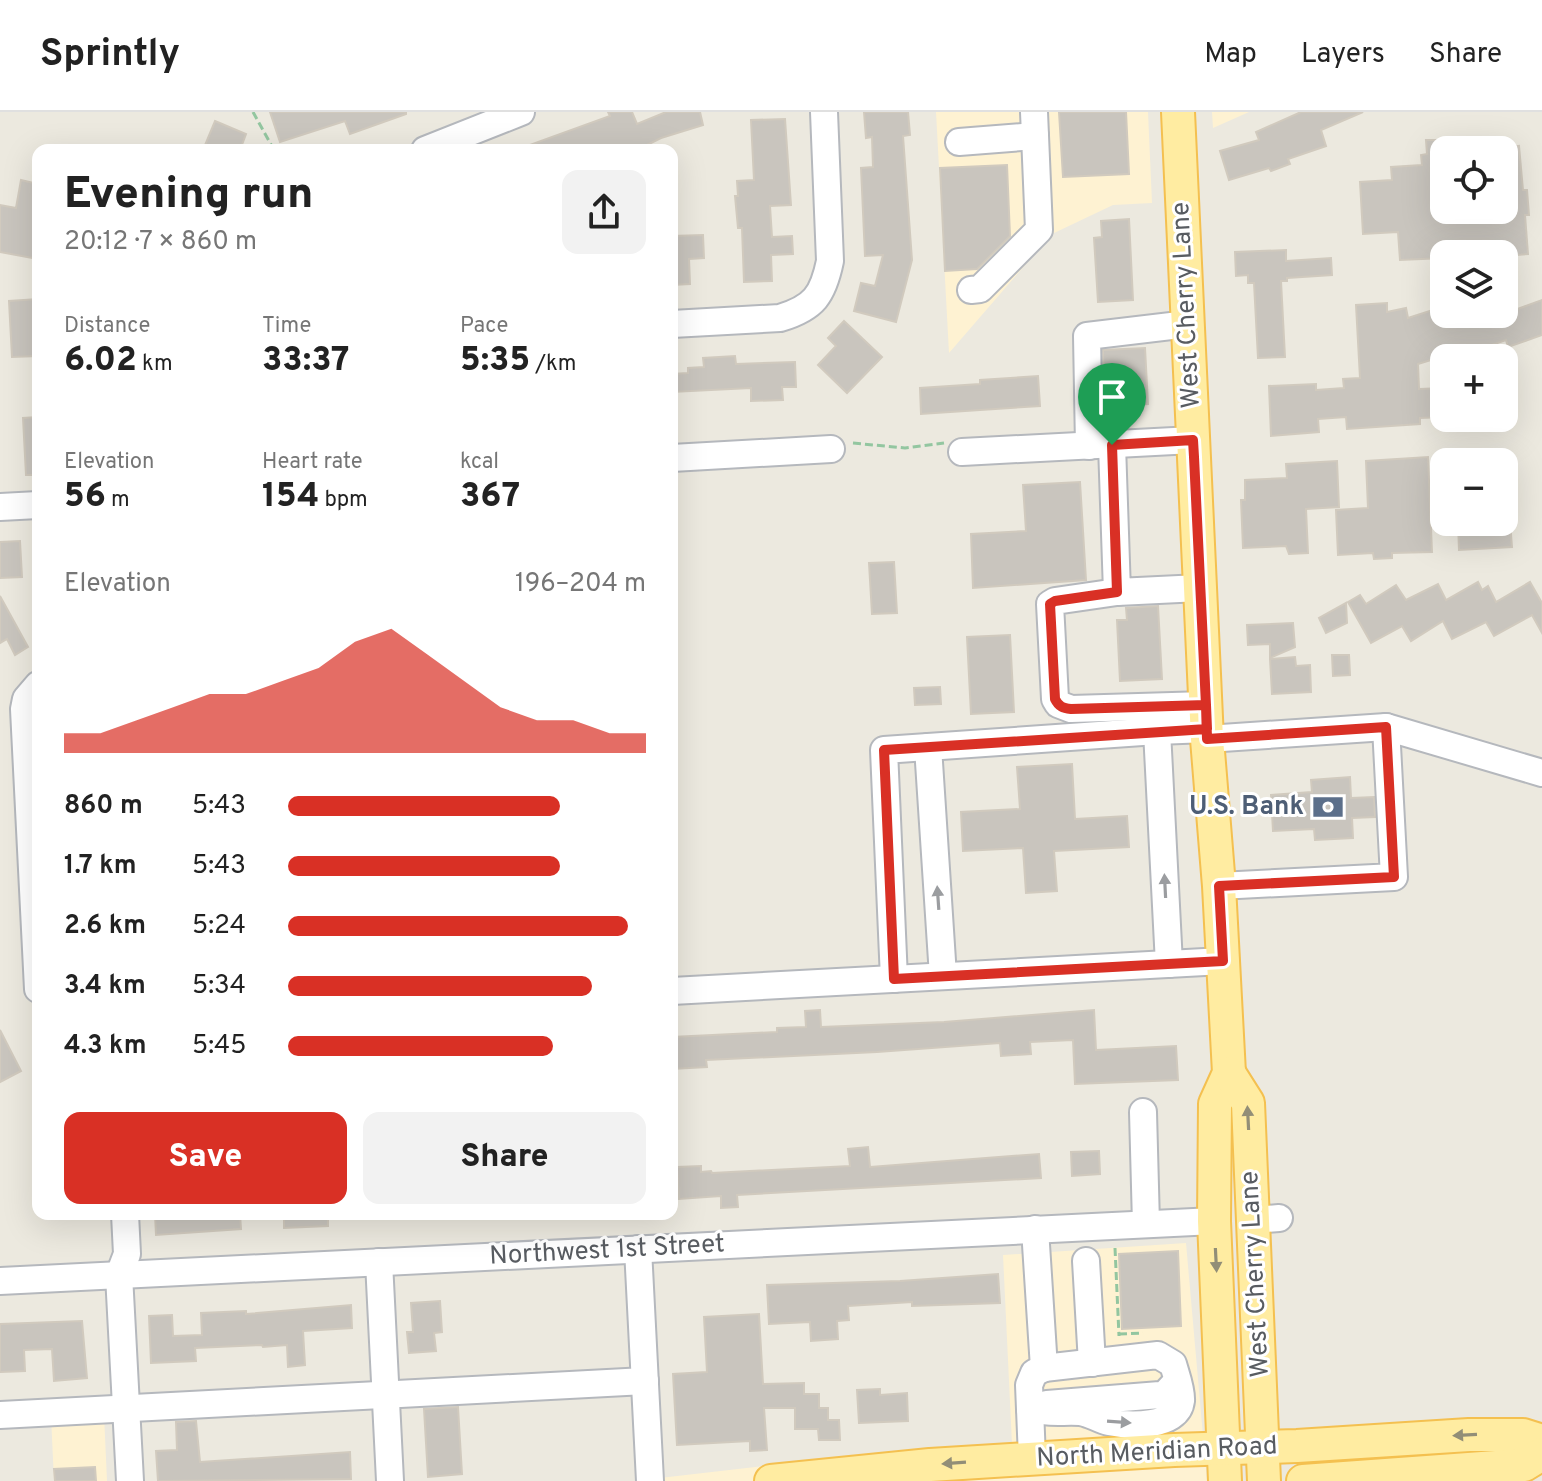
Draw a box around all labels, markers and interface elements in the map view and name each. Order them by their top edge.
text: Sprintly [40,31,180,80]
text: Map [1204,37,1257,73]
text: Layers [1301,37,1385,73]
text: Share [1429,37,1502,73]
map controls [1430,136,1518,536]
button: locate [1430,136,1518,224]
text: Evening run [64,168,313,224]
button: share [562,170,646,254]
street label: West Cherry Lane [1165,201,1209,409]
text: 20:12 · 7 × 860 m [64,226,257,259]
button: layers [1430,240,1518,328]
text: Distance [64,313,150,340]
text: Time [262,313,311,340]
text: Pace [460,313,508,340]
text: 6.02 [64,340,137,383]
text: 33:37 [262,340,349,383]
text: 5:35 [460,340,530,383]
button: + [1430,344,1518,432]
text: km [137,351,173,378]
text: /km [530,351,576,378]
pin [1078,363,1146,445]
icon: arrive [1090,375,1134,419]
button: − [1430,448,1518,536]
text: Elevation [64,449,154,476]
text: Heart rate [262,449,363,476]
text: kcal [460,449,499,476]
text: 56 [64,476,106,519]
text: 154 [262,476,319,519]
text: 367 [460,476,520,519]
text: m [106,487,130,514]
text: bpm [319,487,368,514]
text: Elevation [64,568,171,601]
text: 196–204 m [515,568,646,601]
text: 860 m [64,790,143,823]
text: 5:43 [192,790,246,823]
bank icon: U.S. Bank [1311,790,1345,824]
place label: U.S. Bank [1189,791,1304,824]
text: 1.7 km [64,850,137,883]
text: 5:43 [192,850,246,883]
one-way arrow [1158,873,1171,898]
one-way arrow [931,886,944,911]
text: 2.6 km [64,910,146,943]
text: 5:24 [192,910,246,943]
text: 3.4 km [64,970,146,1003]
text: 5:34 [192,970,246,1003]
text: 4.3 km [64,1030,146,1063]
text: 5:45 [192,1030,246,1063]
one-way arrow [1242,1105,1255,1130]
button: Save [64,1112,347,1204]
button: Share [363,1112,646,1204]
street label: West Cherry Lane [1234,1170,1278,1378]
street label: Northwest 1st Street [489,1228,725,1274]
one-way arrow [1210,1248,1223,1273]
one-way arrow [1107,1416,1132,1429]
one-way arrow [1452,1429,1477,1442]
street label: North Meridian Road [1036,1430,1278,1476]
one-way arrow [941,1457,966,1470]

